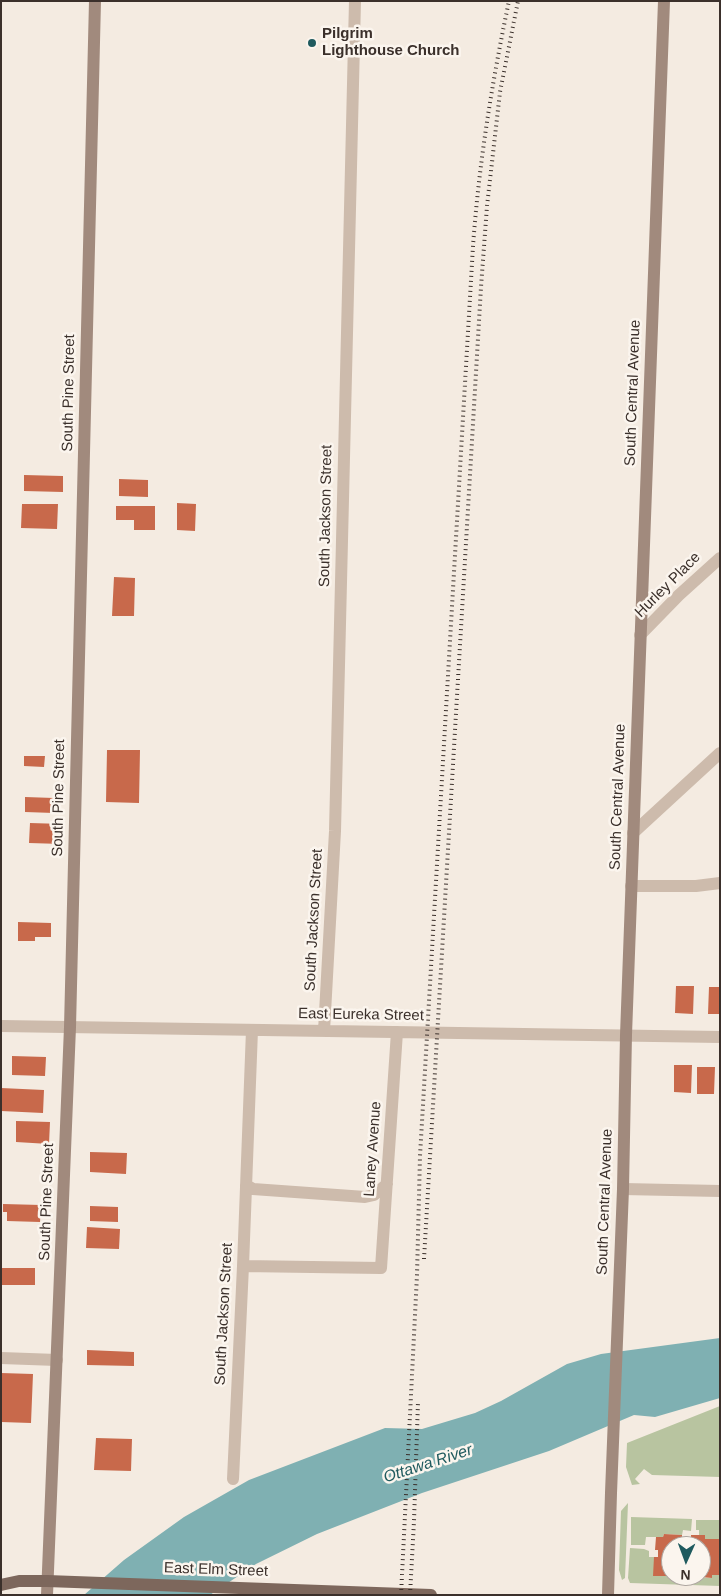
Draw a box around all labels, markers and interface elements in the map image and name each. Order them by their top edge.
place label: Pilgrim Lighthouse Church [322,25,459,60]
marker: Pilgrim Lighthouse Church [306,37,318,49]
street label: South Central Avenue [621,319,645,467]
street label: South Pine Street [59,334,79,452]
street label: South Jackson Street [316,445,336,587]
street label: Hurley Place [632,549,704,621]
street label: South Central Avenue [606,723,630,871]
street label: South Pine Street [49,739,69,857]
street label: South Jackson Street [301,848,327,992]
street label: East Eureka Street [298,1005,424,1025]
street label: Laney Avenue [361,1101,385,1197]
street label: South Central Avenue [593,1128,617,1276]
street label: South Pine Street [36,1143,58,1261]
street label: South Jackson Street [211,1242,237,1386]
water label: Ottawa River [381,1441,475,1487]
north arrow [661,1536,711,1586]
street label: East Elm Street [164,1559,268,1581]
text: N [680,1567,691,1583]

